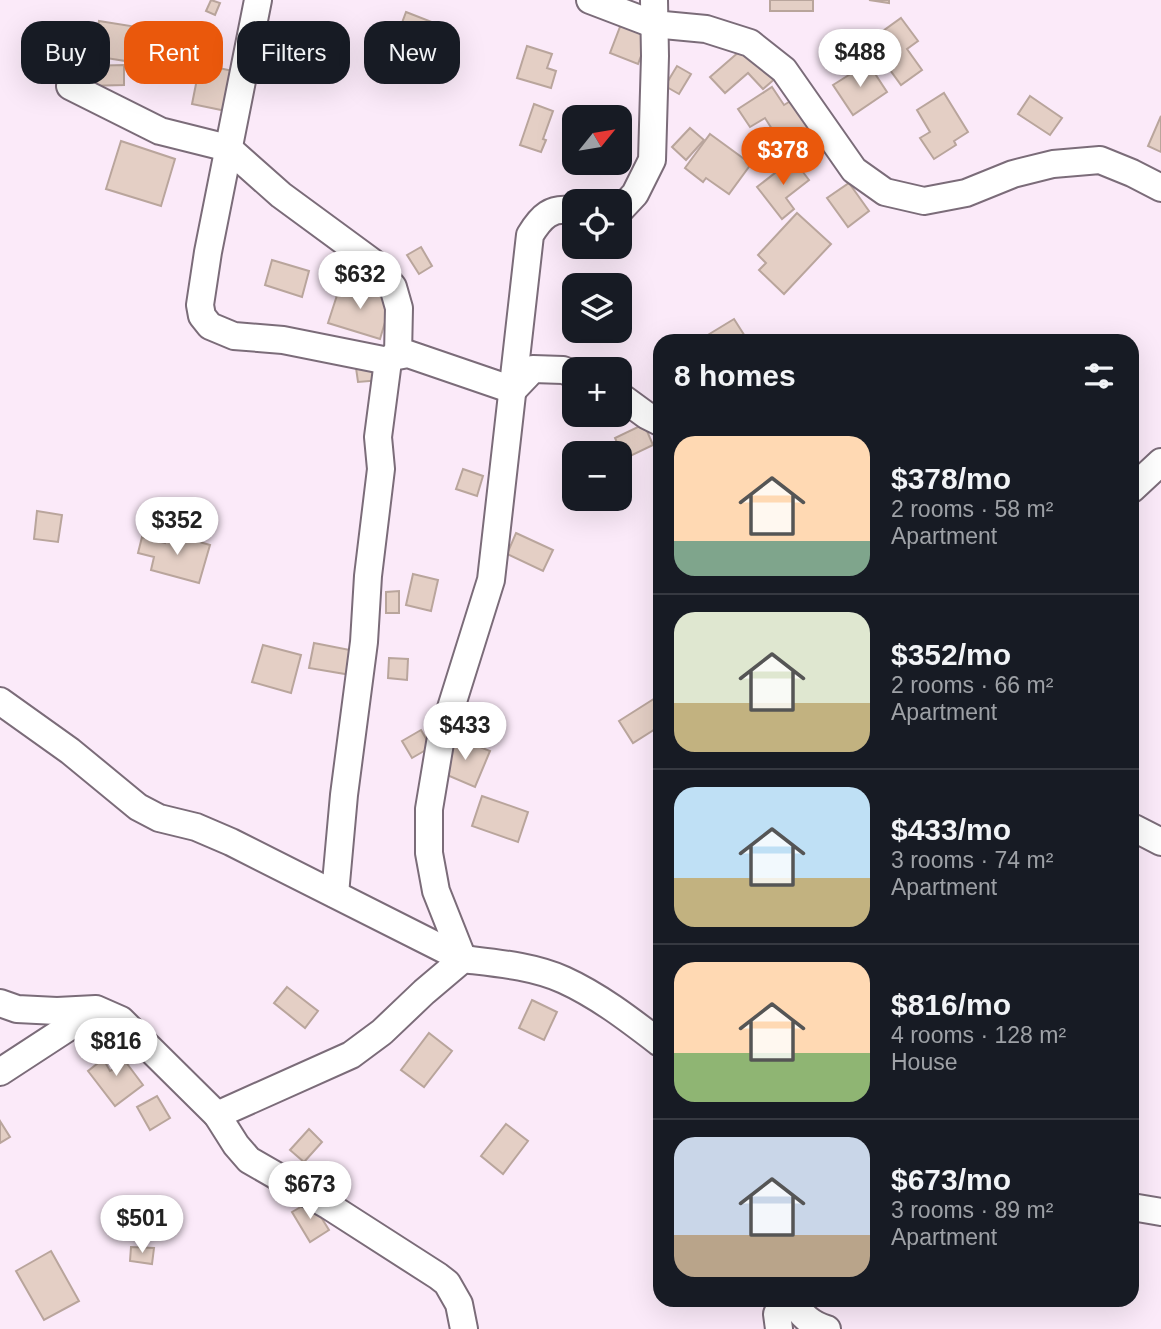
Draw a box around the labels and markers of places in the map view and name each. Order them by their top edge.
pin: $488 [819,29,901,89]
pin: $378 [742,128,824,187]
pin: $632 [319,252,401,311]
pin: $352 [136,498,218,557]
pin: $433 [424,702,506,762]
pin: $816 [75,1018,157,1078]
pin: $673 [269,1162,351,1221]
pin: $501 [101,1196,183,1255]

